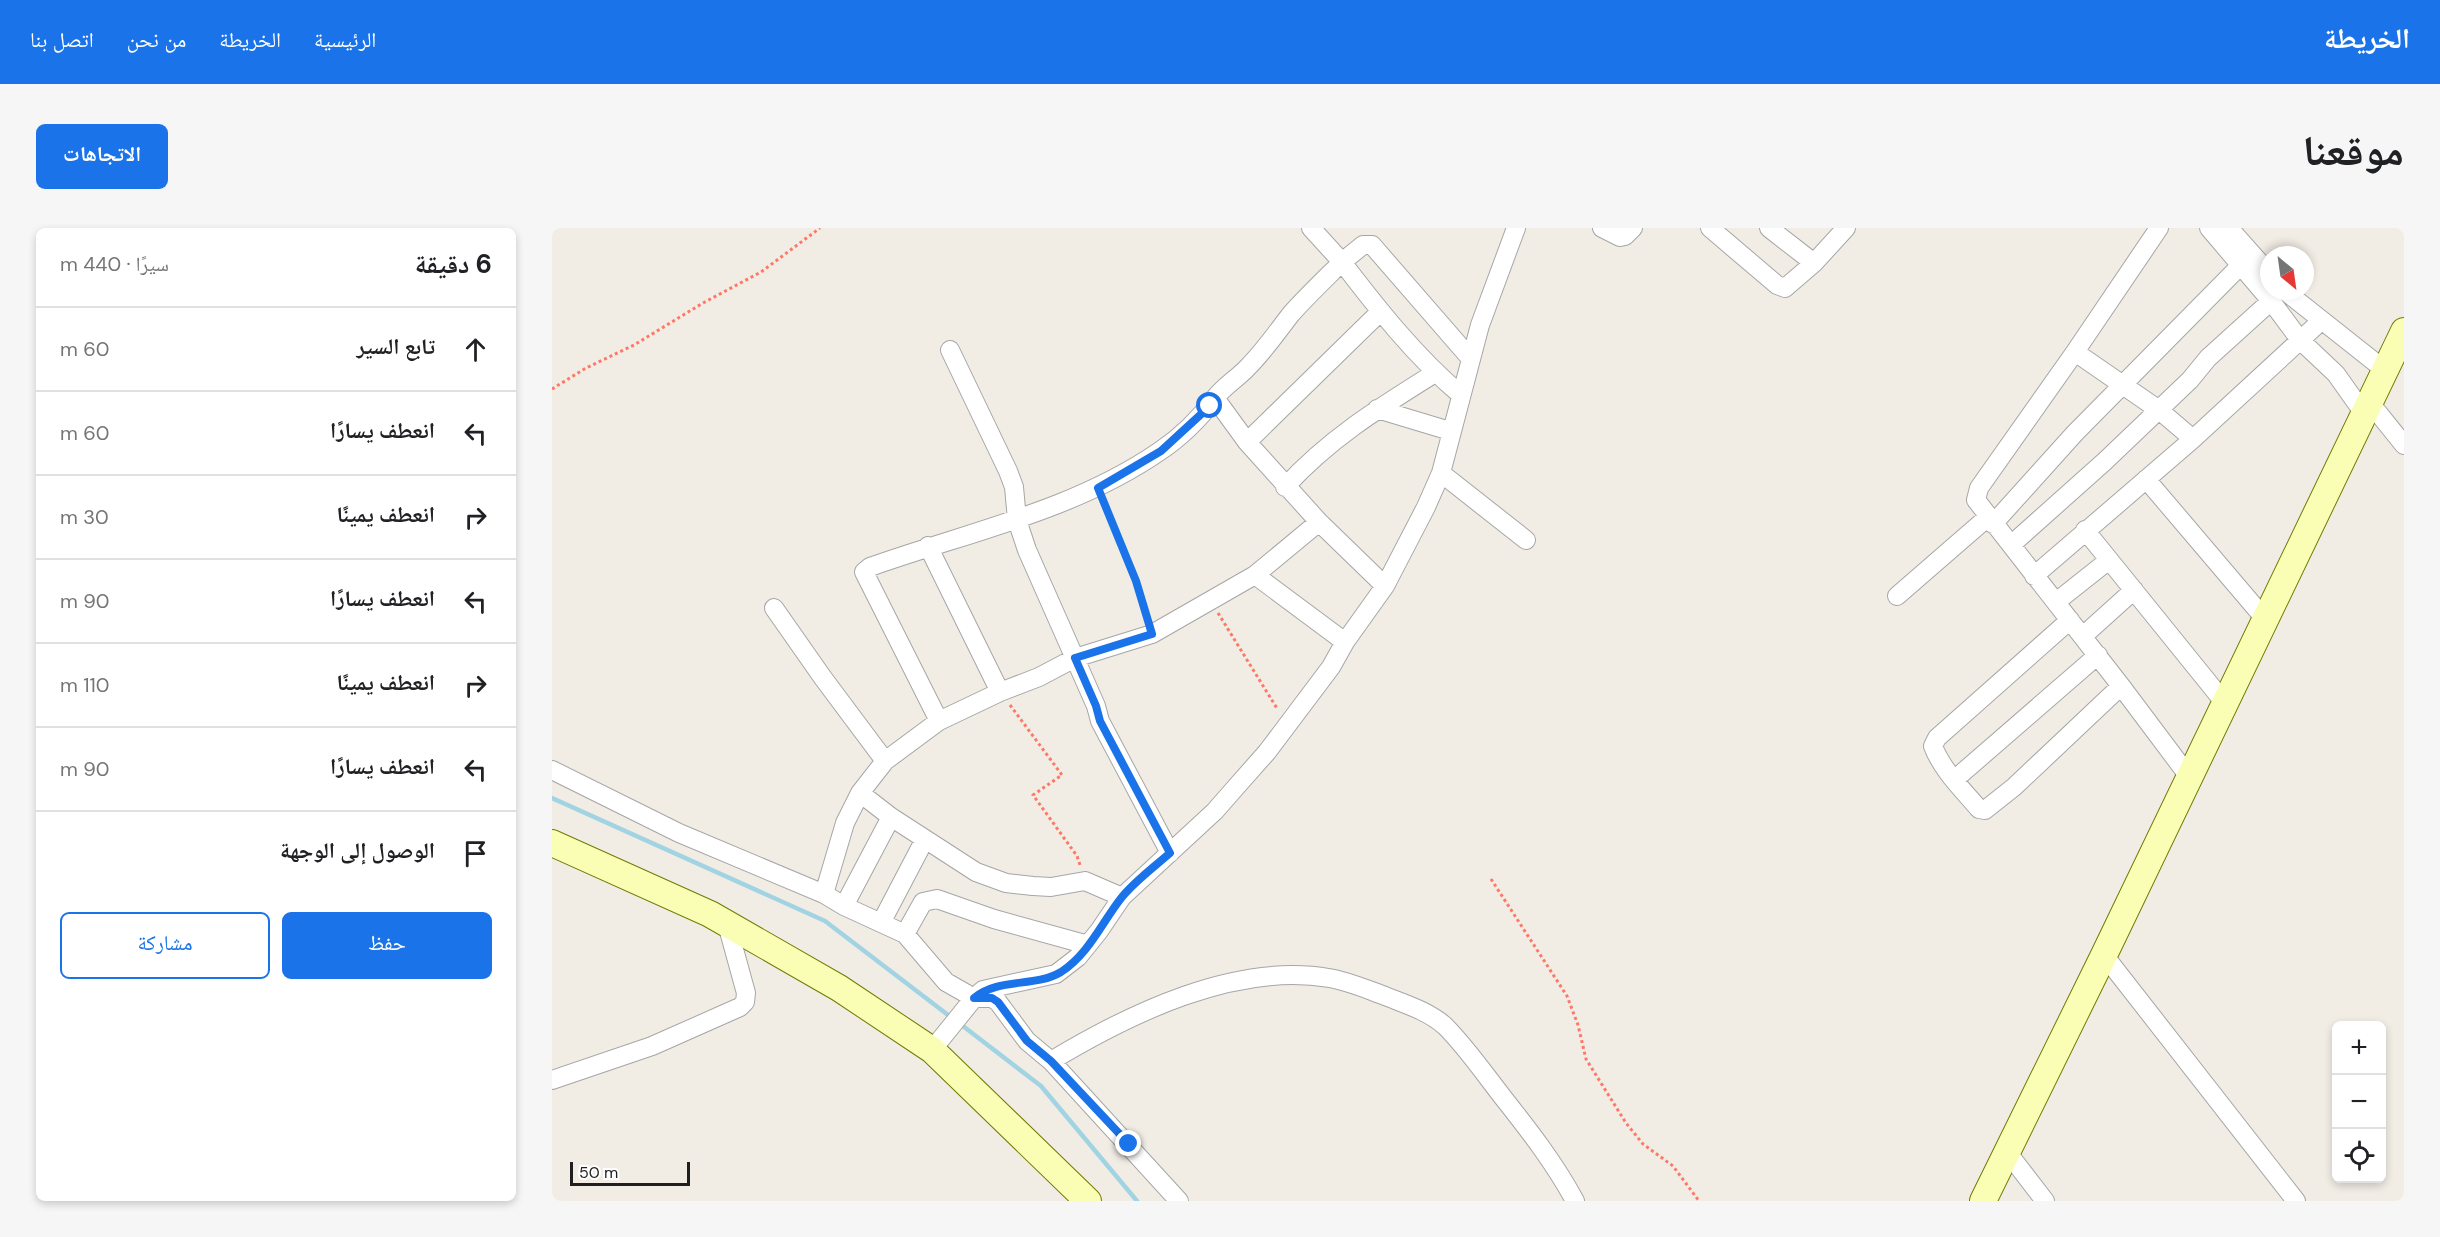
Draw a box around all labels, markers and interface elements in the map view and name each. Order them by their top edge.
text: الخريطة [2324,20,2410,57]
text: اتصل بنا [30,26,94,54]
text: من نحن [127,26,186,54]
text: الخريطة [219,26,281,54]
text: الرئيسية [314,26,376,54]
text: موقعنا [2303,123,2404,178]
button: الاتجاهات [36,124,168,189]
north arrow [2260,246,2314,300]
text: 6 دقيقة [415,247,492,281]
text: سيرًا · 440 m [60,251,169,277]
text: تابع السير [356,332,435,361]
icon: ahead [459,333,492,366]
text: 60 m [60,336,109,362]
route start [1196,392,1222,418]
text: انعطف يسارًا [330,416,435,445]
icon: left [459,417,492,450]
text: 60 m [60,420,109,446]
text: انعطف يمينًا [337,500,435,529]
icon: right [459,501,492,534]
text: 30 m [60,504,109,530]
text: انعطف يسارًا [330,584,435,613]
icon: left [459,585,492,618]
text: 90 m [60,588,109,614]
text: انعطف يمينًا [337,668,435,697]
icon: right [459,669,492,702]
text: 110 m [60,672,109,698]
text: انعطف يسارًا [330,752,435,781]
icon: left [459,753,492,786]
text: 90 m [60,756,109,782]
text: الوصول إلى الوجهة [280,836,435,865]
icon: arrive [459,837,492,870]
button: مشاركة [60,912,270,979]
button: حفظ [282,912,492,979]
map controls [2332,1021,2386,1183]
button: + [2332,1021,2386,1075]
button: − [2332,1075,2386,1129]
button: locate [2332,1129,2386,1183]
route end [1115,1130,1141,1156]
scale bar [570,1159,690,1186]
text: 50 m [579,1162,618,1183]

